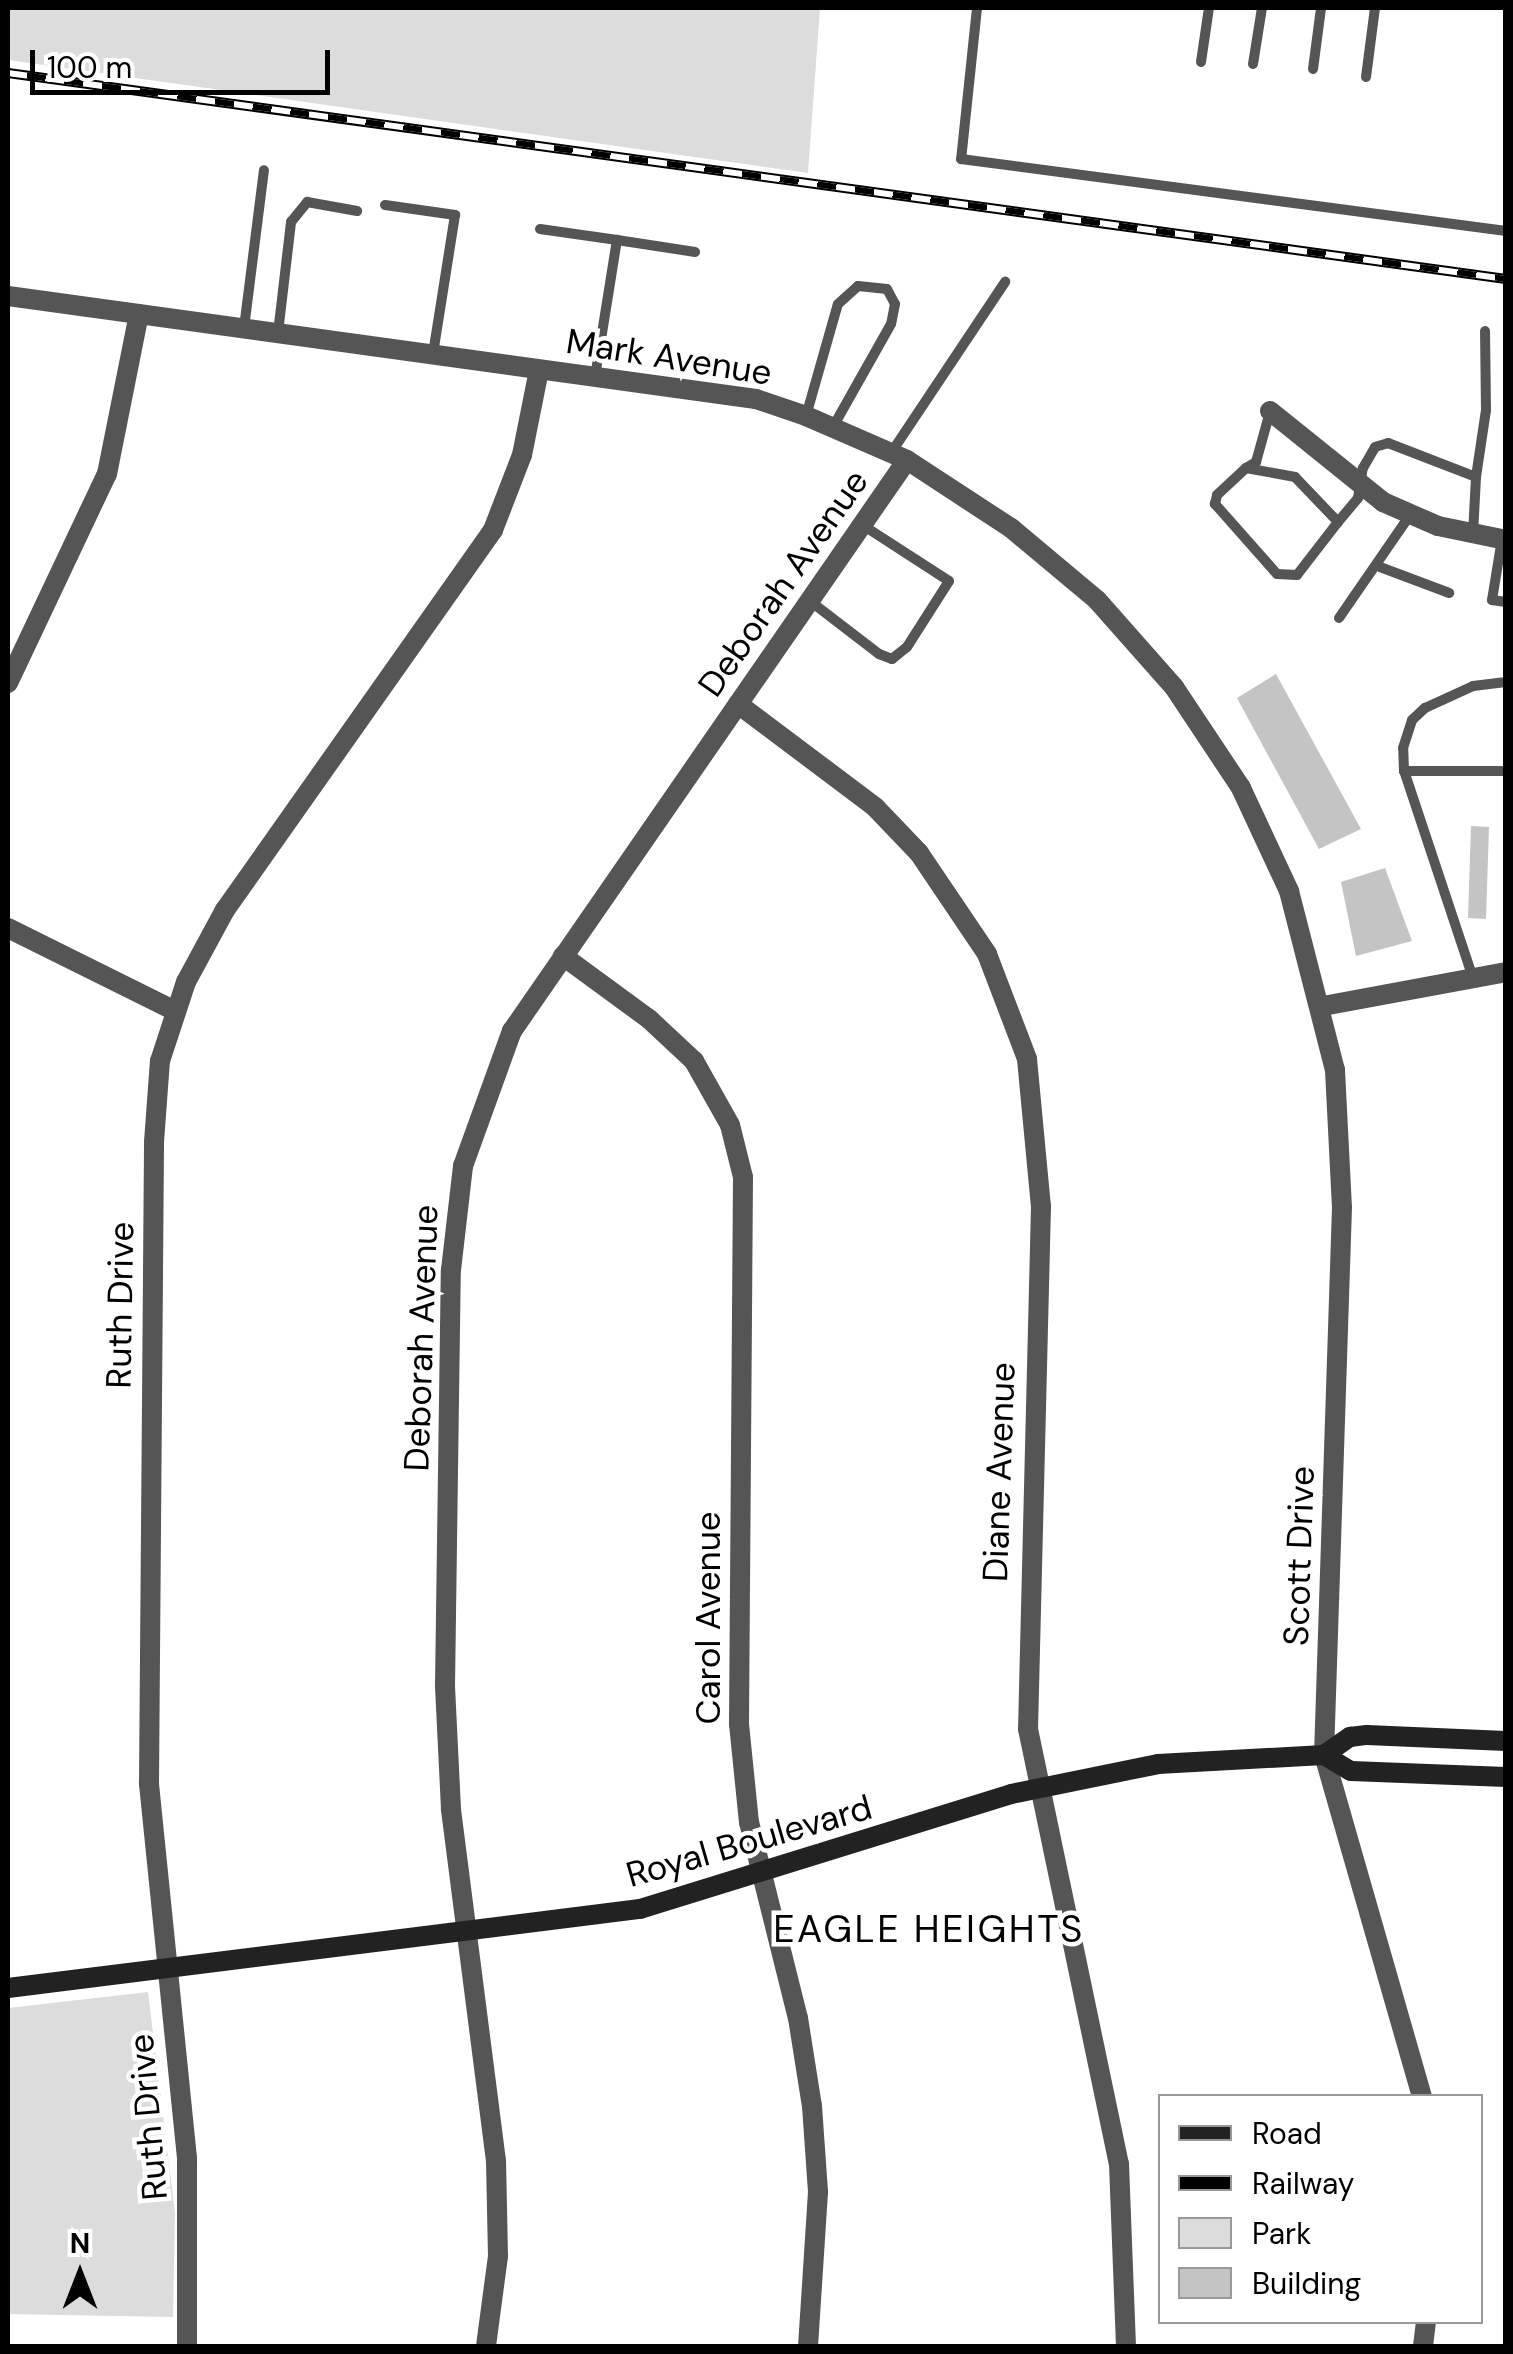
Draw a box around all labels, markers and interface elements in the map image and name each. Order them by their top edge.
scale bar [35,30,335,92]
text: 100 m [47,48,132,87]
street label: Mark Avenue [563,320,775,394]
street label: Deborah Avenue [689,462,877,704]
street label: Deborah Avenue [395,1204,447,1472]
street label: Ruth Drive [98,1221,142,1389]
street label: Diane Avenue [974,1361,1024,1583]
street label: Scott Drive [1275,1465,1323,1647]
street label: Carol Avenue [687,1511,729,1725]
street label: Royal Boulevard [621,1786,877,1896]
district label: EAGLE HEIGHTS [773,1907,1085,1953]
street label: Ruth Drive [120,2032,176,2202]
legend [1158,2094,1483,2324]
text: Road [1252,2114,1322,2153]
text: Railway [1252,2164,1355,2203]
text: Park [1252,2214,1311,2253]
north arrow [30,2224,130,2324]
text: N [70,2225,90,2262]
text: Building [1252,2264,1361,2303]

